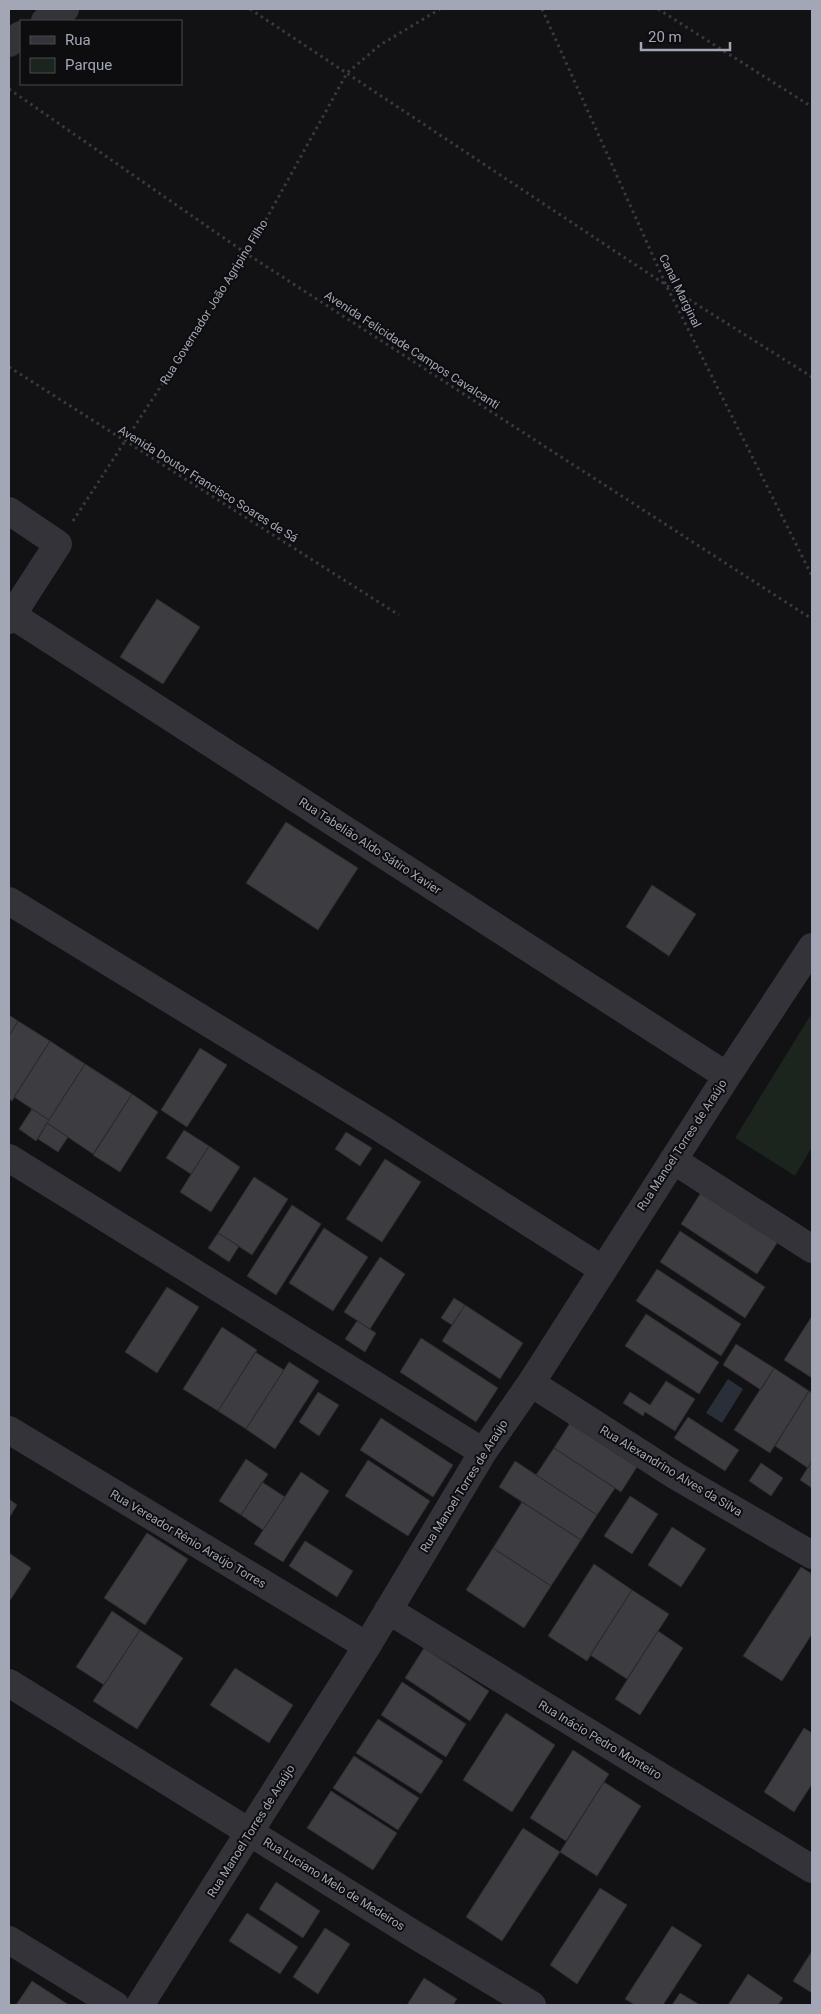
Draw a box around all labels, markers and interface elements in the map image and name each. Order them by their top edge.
legend [20,20,182,85]
scale bar [641,20,730,52]
text: 20 m [648,28,682,46]
text: Rua [65,31,91,49]
text: Parque [65,56,112,74]
street label: Rua Governador João Agripino Filho [157,217,271,387]
street label: Canal Marginal [656,252,704,330]
street label: Avenida Felicidade Campos Cavalcanti [322,288,502,412]
street label: Avenida Doutor Francisco Soares de Sá [116,423,300,545]
street label: Rua Tabelião Aldo Sátiro Xavier [296,795,444,897]
street label: Rua Manoel Torres de Araújo [634,1077,730,1213]
street label: Rua Manoel Torres de Araújo [417,1417,511,1555]
street label: Rua Alexandrino Alves da Silva [597,1423,745,1519]
street label: Rua Vereador Rênio Araújo Torres [108,1487,268,1591]
street label: Rua Inácio Pedro Monteiro [536,1698,664,1782]
street label: Rua Manoel Torres de Araújo [204,1762,298,1900]
street label: Rua Luciano Melo de Medeiros [261,1835,407,1933]

